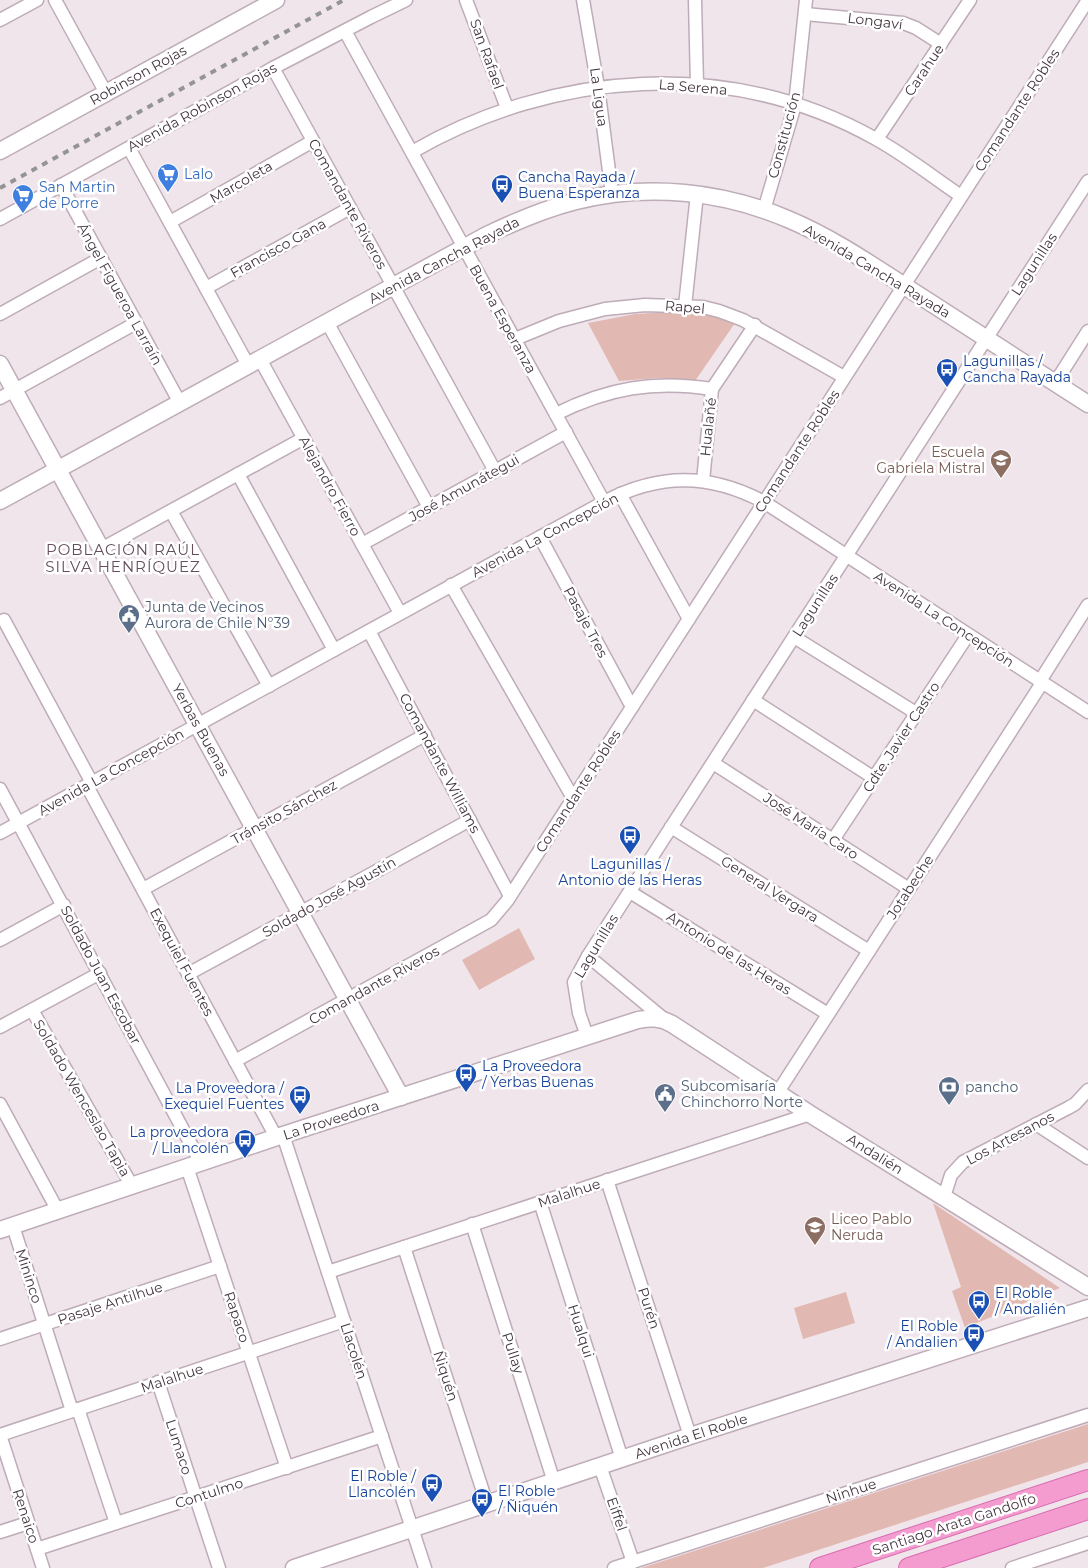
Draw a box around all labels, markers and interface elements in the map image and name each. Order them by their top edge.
street label: Longaví [846,9,905,33]
street label: San Rafael [466,16,508,92]
street label: Robinson Rojas [86,41,190,109]
street label: Carahue [900,41,948,99]
street label: Comandante Robles [970,45,1064,175]
street label: Avenida Robinson Rojas [124,58,280,156]
street label: La Ligua [586,66,612,128]
street label: La Serena [658,75,728,99]
street label: Constitución [764,90,804,180]
street label: Comandante Riveros [305,136,391,273]
street label: Marcoleta [206,157,276,207]
supermarket icon: Lalo [156,162,180,193]
place label: Lalo [184,165,213,183]
place label: Cancha Rayada / Buena Esperanza [518,168,640,202]
bus stop icon: Cancha Rayada / Buena Esperanza [490,173,514,204]
place label: San Martin de Porre [39,178,115,212]
supermarket icon: San Martin de Porre [11,183,35,214]
street label: Avenida Cancha Rayada [366,213,522,307]
street label: Francisco Gana [227,214,329,282]
street label: Ángel Figueroa Larraín [73,220,167,368]
street label: Avenida Cancha Rayada [800,220,954,322]
street label: Lagunillas [1007,229,1061,299]
street label: Buena Esperanza [466,261,540,377]
street label: Rapel [664,296,706,318]
place label: Lagunillas / Cancha Rayada [963,352,1071,386]
bus stop icon: Lagunillas / Cancha Rayada [935,357,959,388]
street label: Comandante Robles [750,386,844,516]
street label: Hualañé [696,397,720,457]
street label: Alejandro Fierro [295,433,365,539]
place label: Escuela Gabriela Mistral [876,443,985,477]
school or university icon: Escuela Gabriela Mistral [989,448,1013,479]
street label: José Amunátegui [405,450,522,526]
street label: Avenida La Concepción [469,489,621,581]
district label: POBLACIÓN RAÚL SILVA HENRÍQUEZ [45,540,201,576]
street label: Avenida La Concepción [870,567,1018,671]
street label: Lagunillas [788,570,842,640]
street label: Pasaje Tres [560,583,612,661]
place label: Junta de Vecinos Aurora de Chile N°39 [144,598,290,632]
public building icon: Junta de Vecinos Aurora de Chile N°39 [117,603,141,634]
street label: Cdte. Javier Castro [858,678,944,796]
street label: Yerbas Buenas [168,681,234,780]
street label: Comandante Williams [395,690,485,836]
street label: Avenida La Concepción [35,724,187,820]
street label: Comandante Robles [531,726,625,856]
street label: Tránsito Sánchez [228,776,340,848]
street label: José María Caro [759,788,862,864]
bus stop icon: Lagunillas / Antonio de las Heras [618,824,642,855]
street label: Jotabeche [882,851,937,923]
street label: General Vergara [718,852,822,926]
street label: Soldado José Agustín [259,853,399,941]
place label: Lagunillas / Antonio de las Heras [558,855,702,889]
street label: Soldado Juan Escobar [57,903,145,1048]
street label: Exequiel Fuentes [146,905,218,1019]
street label: Antonio de las Heras [663,907,795,999]
street label: Lagunillas [570,911,622,981]
street label: Comandante Riveros [306,942,443,1028]
street label: Soldado Wenceslao Tapia [30,1016,134,1180]
place label: La Proveedora / Yerbas Buenas [481,1057,594,1091]
bus stop icon: La Proveedora / Yerbas Buenas [454,1062,478,1093]
bank icon: pancho [937,1075,961,1106]
place label: Subcomisaría Chinchorro Norte [681,1077,803,1111]
place label: pancho [965,1078,1018,1096]
place label: La Proveedora / Exequiel Fuentes [164,1079,285,1113]
public building icon: Subcomisaría Chinchorro Norte [653,1082,677,1113]
bus stop icon: La Proveedora / Exequiel Fuentes [288,1084,312,1115]
street label: La Proveedora [281,1096,381,1144]
street label: Los Artesanos [963,1107,1057,1169]
place label: La proveedora / Llancolén [129,1123,229,1157]
bus stop icon: La proveedora / Llancolén [233,1128,257,1159]
street label: Andalién [844,1130,906,1178]
street label: Malalhue [535,1174,603,1212]
place label: Liceo Pablo Neruda [831,1210,912,1244]
school or university icon: Liceo Pablo Neruda [803,1215,827,1246]
street label: Mininco [12,1246,46,1306]
street label: Pasaje Antilhue [55,1278,165,1328]
place label: El Roble / Andalién [994,1284,1066,1318]
street label: Purén [634,1285,664,1331]
street label: Rapaco [220,1289,254,1345]
bus stop icon: El Roble / Andalién [967,1289,991,1320]
street label: Hualqui [564,1302,598,1360]
place label: El Roble / Andalien [886,1317,958,1351]
street label: Llacolén [336,1320,372,1382]
bus stop icon: El Roble / Andalien [962,1322,986,1353]
street label: Pullay [498,1330,528,1376]
street label: Ñiquén [429,1349,463,1403]
street label: Malalhue [138,1359,206,1397]
street label: Avenida El Roble [632,1409,750,1463]
street label: Lumaco [162,1417,196,1477]
place label: El Roble / Llancolén [348,1467,417,1501]
bus stop icon: El Roble / Llancolén [420,1472,444,1503]
street label: Contulmo [173,1474,245,1512]
street label: Ninhue [824,1474,878,1508]
place label: El Roble / Ñiquén [497,1482,558,1516]
street label: Renaico [9,1486,43,1546]
bus stop icon: El Roble / Ñiquén [470,1487,494,1518]
street label: Santiago Arata Gandolfo [870,1489,1038,1559]
street label: Eiffel [603,1495,631,1533]

